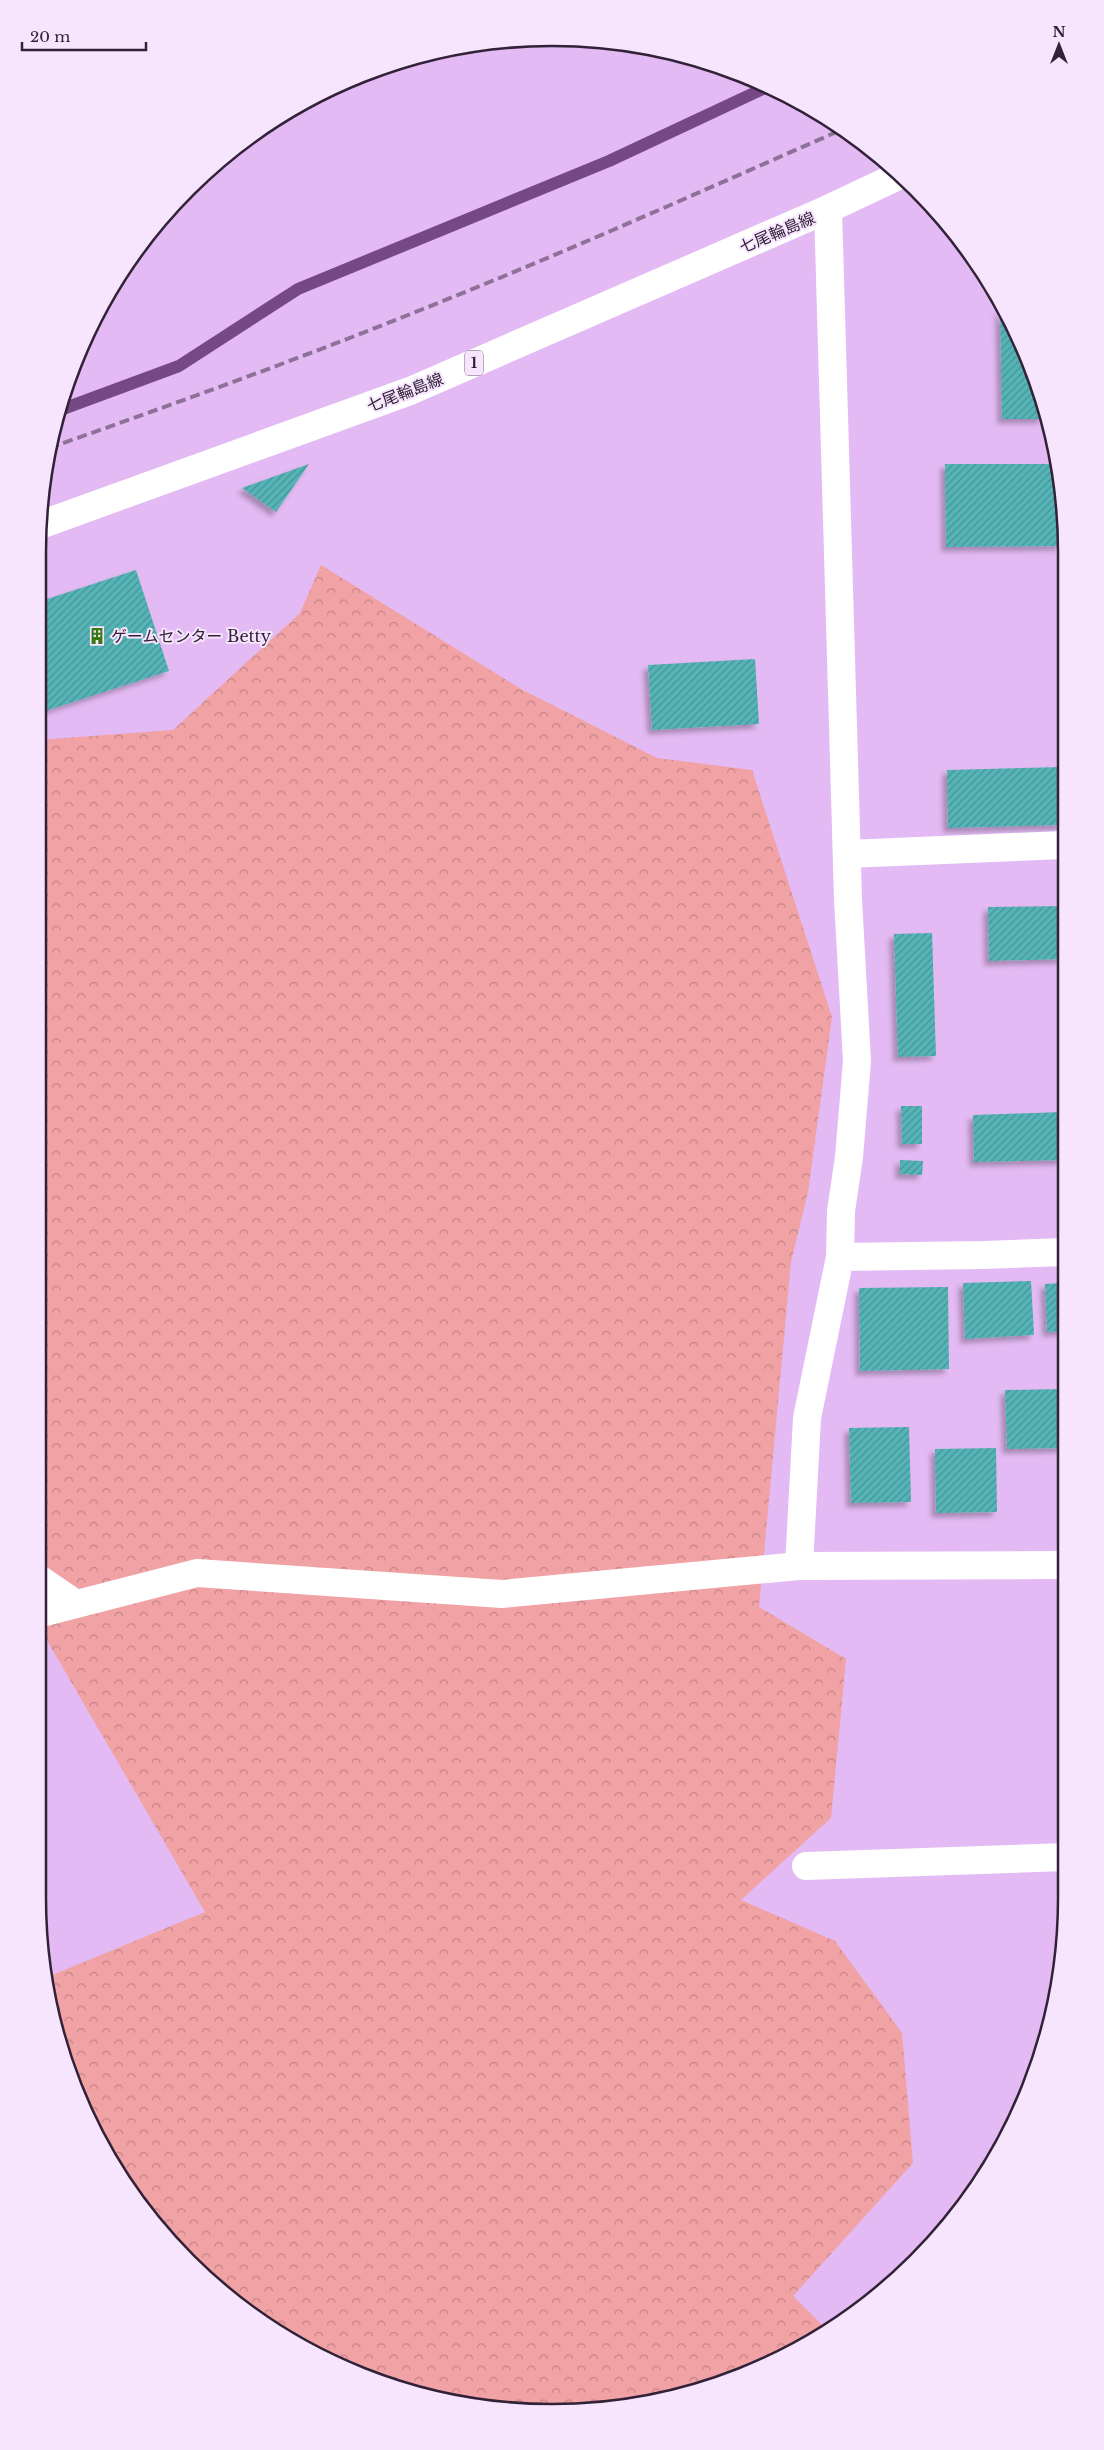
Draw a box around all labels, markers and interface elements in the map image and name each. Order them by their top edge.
scale bar [22,20,146,52]
north arrow [1034,20,1084,70]
text: N [1052,23,1066,41]
text: 20 m [30,27,70,46]
street label: 七尾輪島線 [736,207,818,257]
road number: 1 [465,350,483,376]
street label: 七尾輪島線 [364,368,446,416]
building icon: ゲームセンター Betty [87,626,107,646]
place label: ゲームセンター Betty [111,626,272,646]

